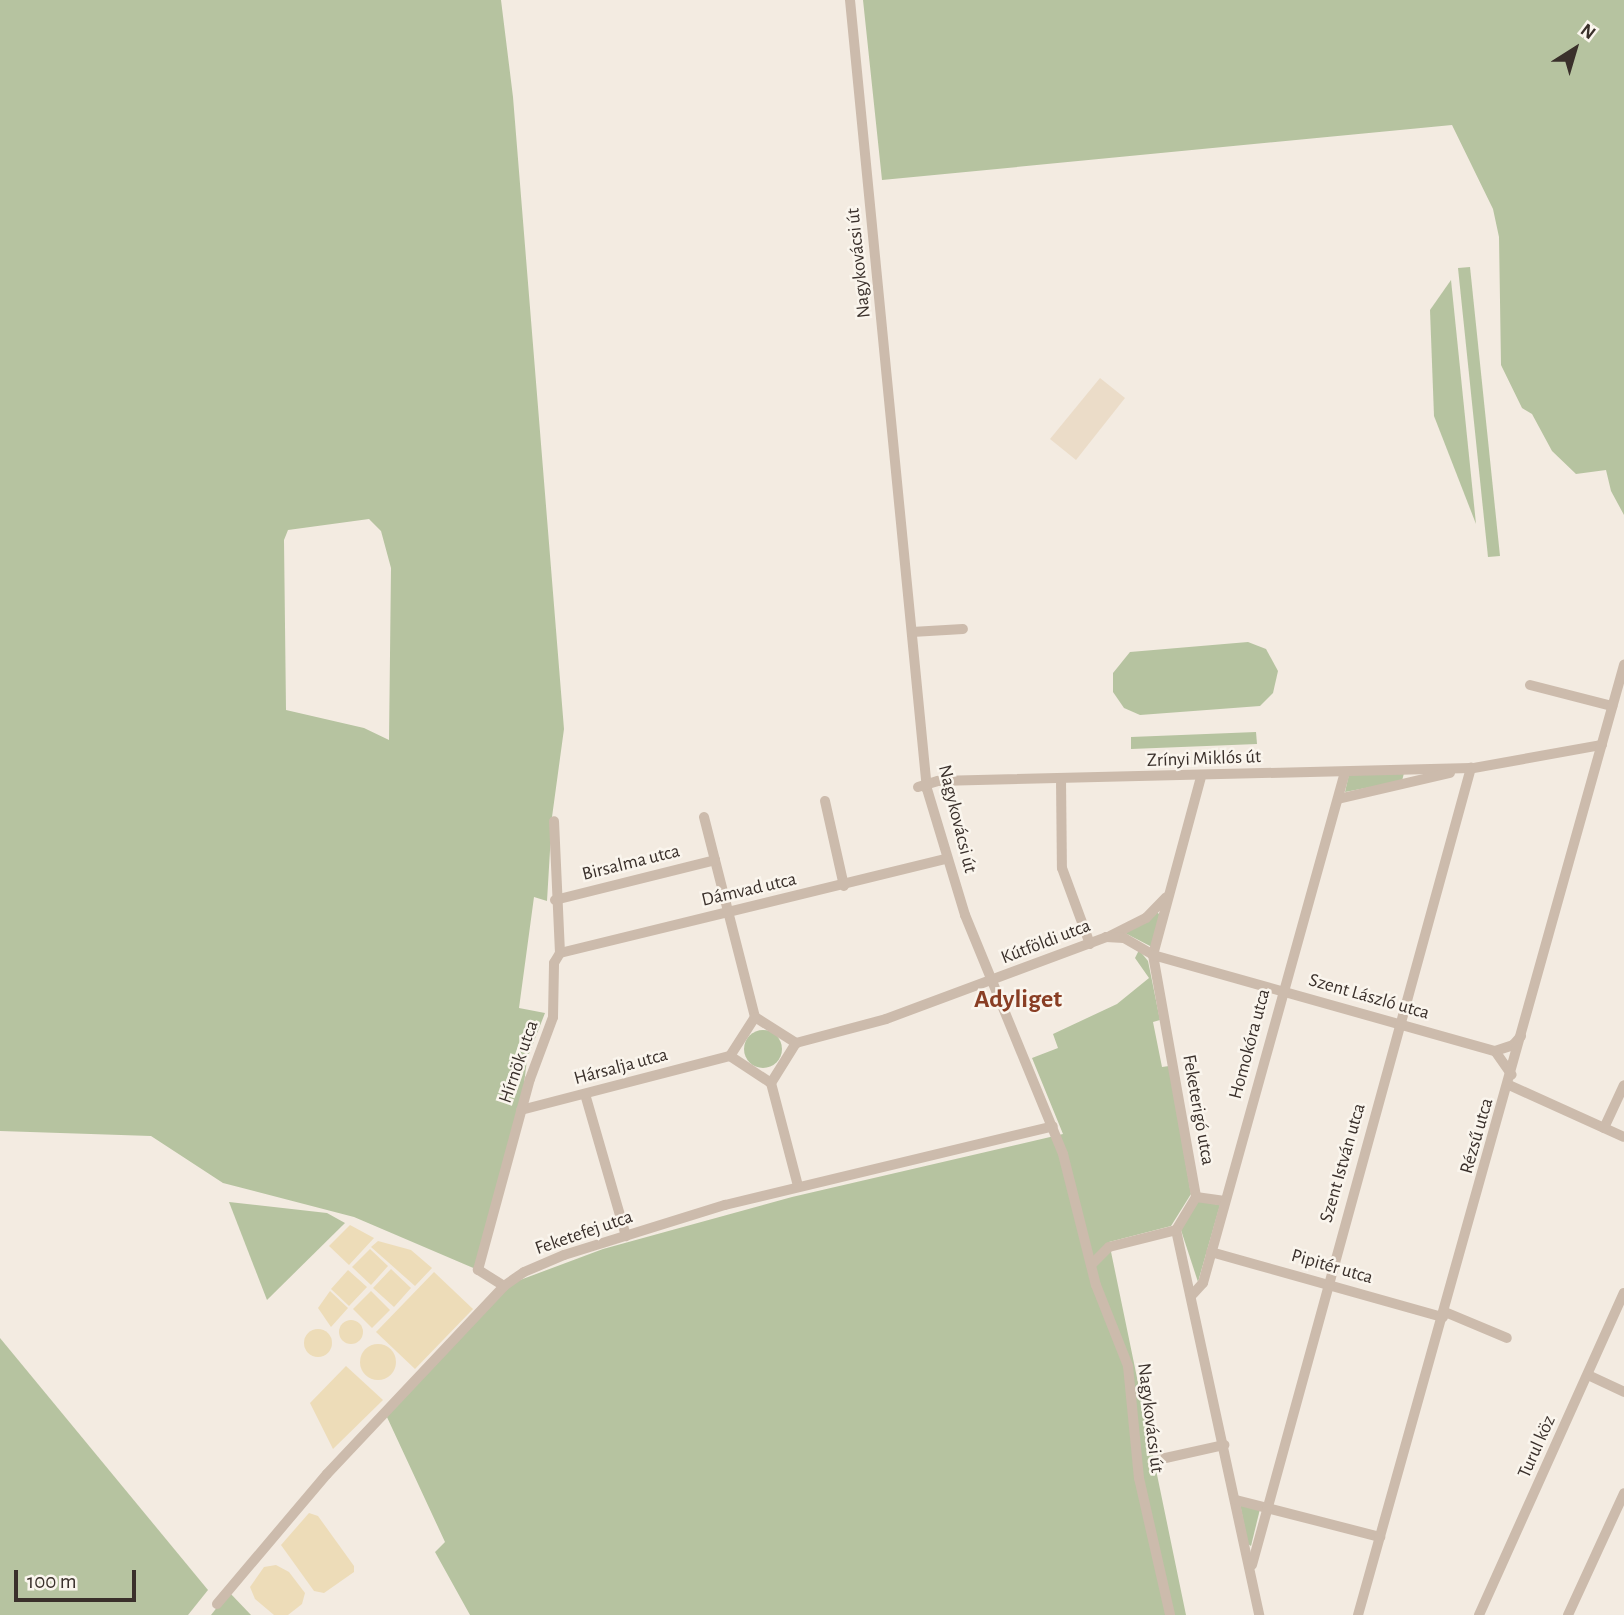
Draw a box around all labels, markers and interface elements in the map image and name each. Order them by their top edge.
north arrow [1540,14,1610,84]
text: N [1577,20,1599,43]
street label: Nagykovácsi út [842,207,876,319]
street label: Zrínyi Miklós út [1147,746,1261,772]
street label: Nagykovácsi út [933,763,981,875]
street label: Birsalma utca [580,840,682,886]
street label: Dámvad utca [699,868,799,912]
street label: Kútföldi utca [998,914,1094,970]
street label: Szent László utca [1306,969,1432,1025]
district label: Adyliget [974,984,1062,1016]
street label: Homokóra utca [1224,986,1276,1102]
street label: Hírnök utca [494,1018,544,1106]
street label: Hársalja utca [572,1044,670,1090]
street label: Feketerigó utca [1177,1053,1219,1167]
street label: Rézsű utca [1455,1096,1499,1176]
street label: Szent István utca [1315,1101,1371,1225]
street label: Feketefej utca [532,1206,636,1260]
street label: Pipitér utca [1289,1244,1375,1290]
street label: Nagykovácsi út [1132,1362,1168,1474]
street label: Turul köz [1513,1412,1561,1482]
scale bar [18,1556,140,1600]
text: 100 m [27,1571,77,1592]

